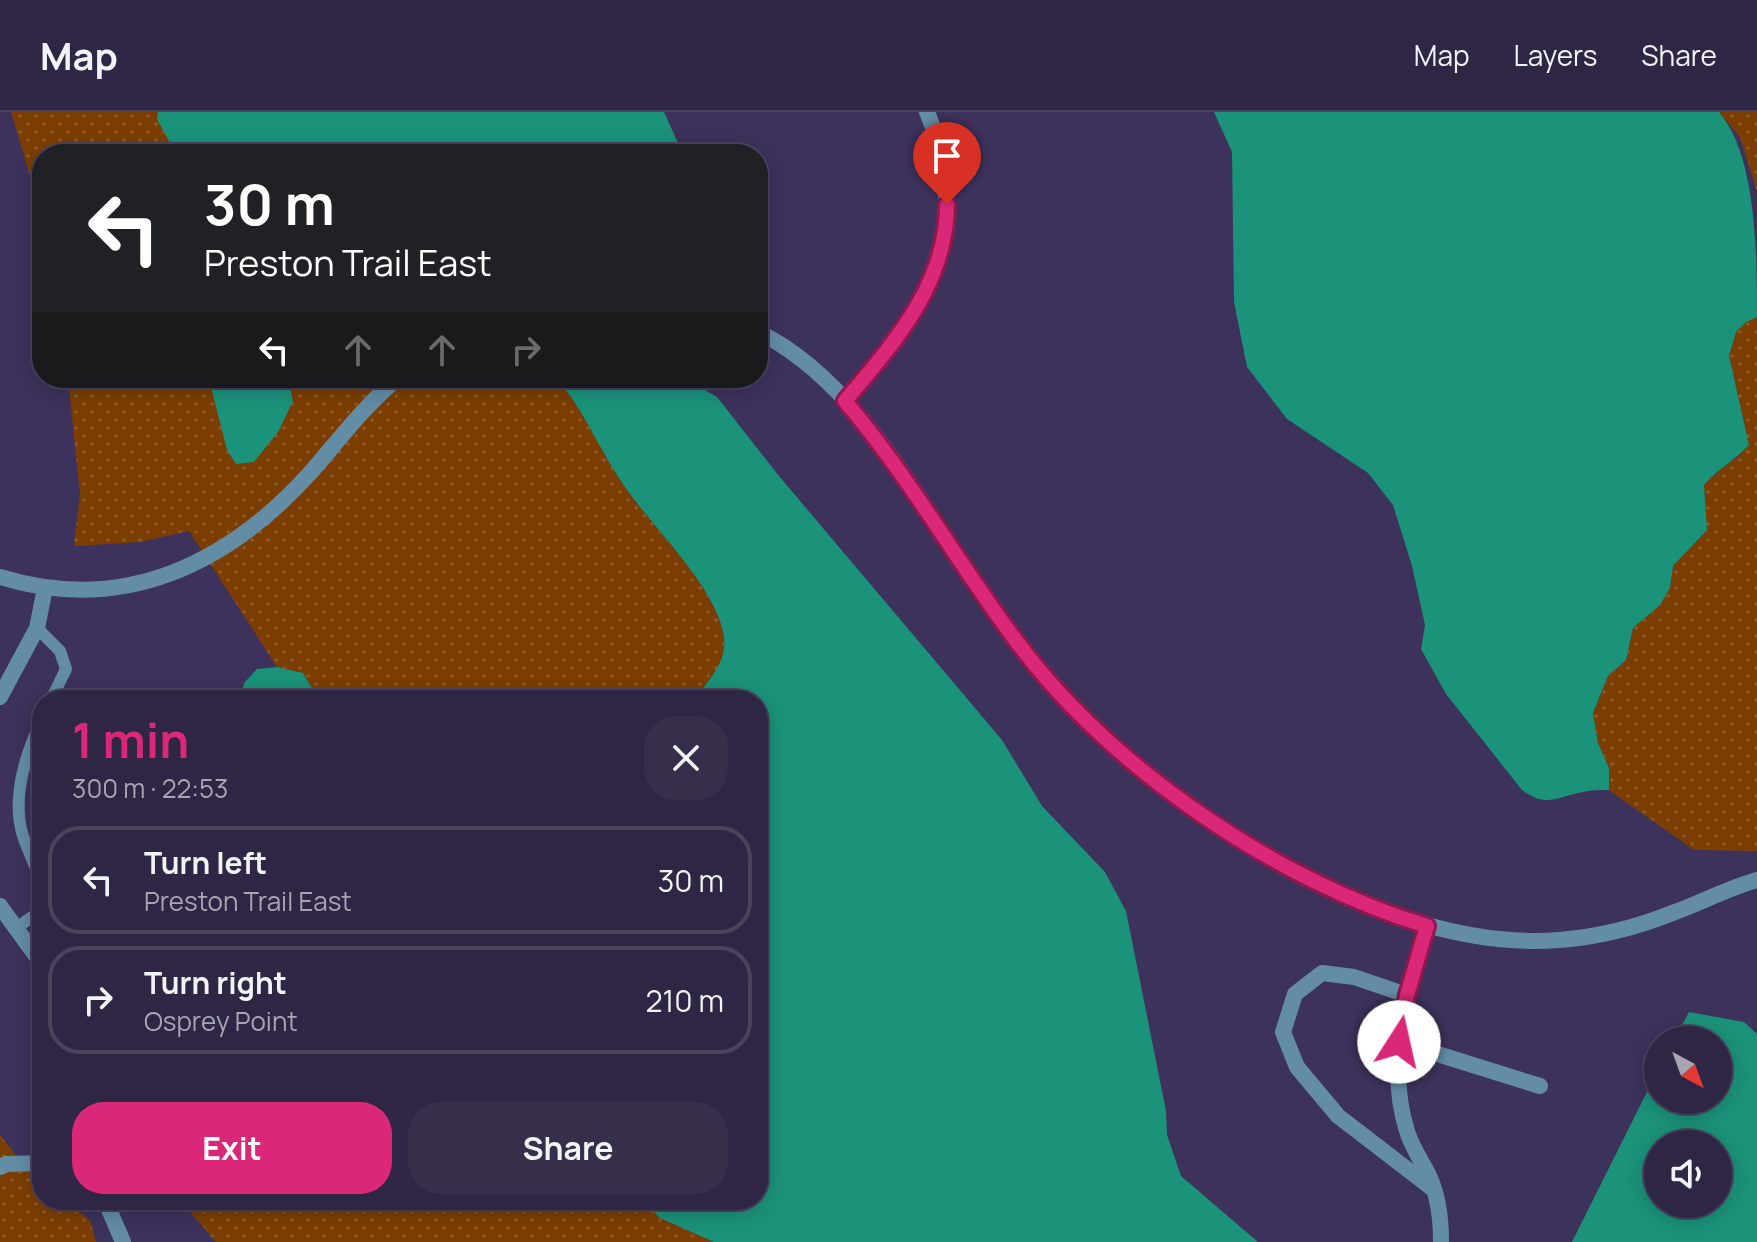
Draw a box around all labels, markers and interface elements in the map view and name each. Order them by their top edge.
text: Map [40,29,118,81]
text: Map [1414,36,1470,74]
text: Layers [1514,36,1597,74]
text: Share [1641,36,1717,74]
pin [913,122,981,204]
icon: arrive [925,134,969,178]
text: 30 m [204,165,335,242]
icon: left [72,176,176,280]
text: Preston Trail East [204,238,492,287]
icon: left [252,328,296,372]
icon: ahead [336,328,380,372]
icon: ahead [420,328,464,372]
icon: right [504,328,548,372]
text: 1 min [72,707,189,772]
button: close [644,716,728,800]
text: 300 m · 22:53 [72,770,228,806]
text: Turn left [144,842,267,883]
icon: left [76,858,120,902]
text: 30 m [658,860,724,901]
text: Preston Trail East [144,883,352,919]
text: Turn right [144,962,287,1003]
icon: right [76,978,120,1022]
text: 210 m [645,980,724,1021]
position arrow [1357,1000,1441,1084]
text: Osprey Point [144,1003,298,1039]
north arrow [1644,1026,1732,1114]
map controls [1644,1026,1732,1218]
button: Exit [72,1102,392,1194]
button: Share [408,1102,728,1194]
button: sound [1644,1130,1732,1218]

